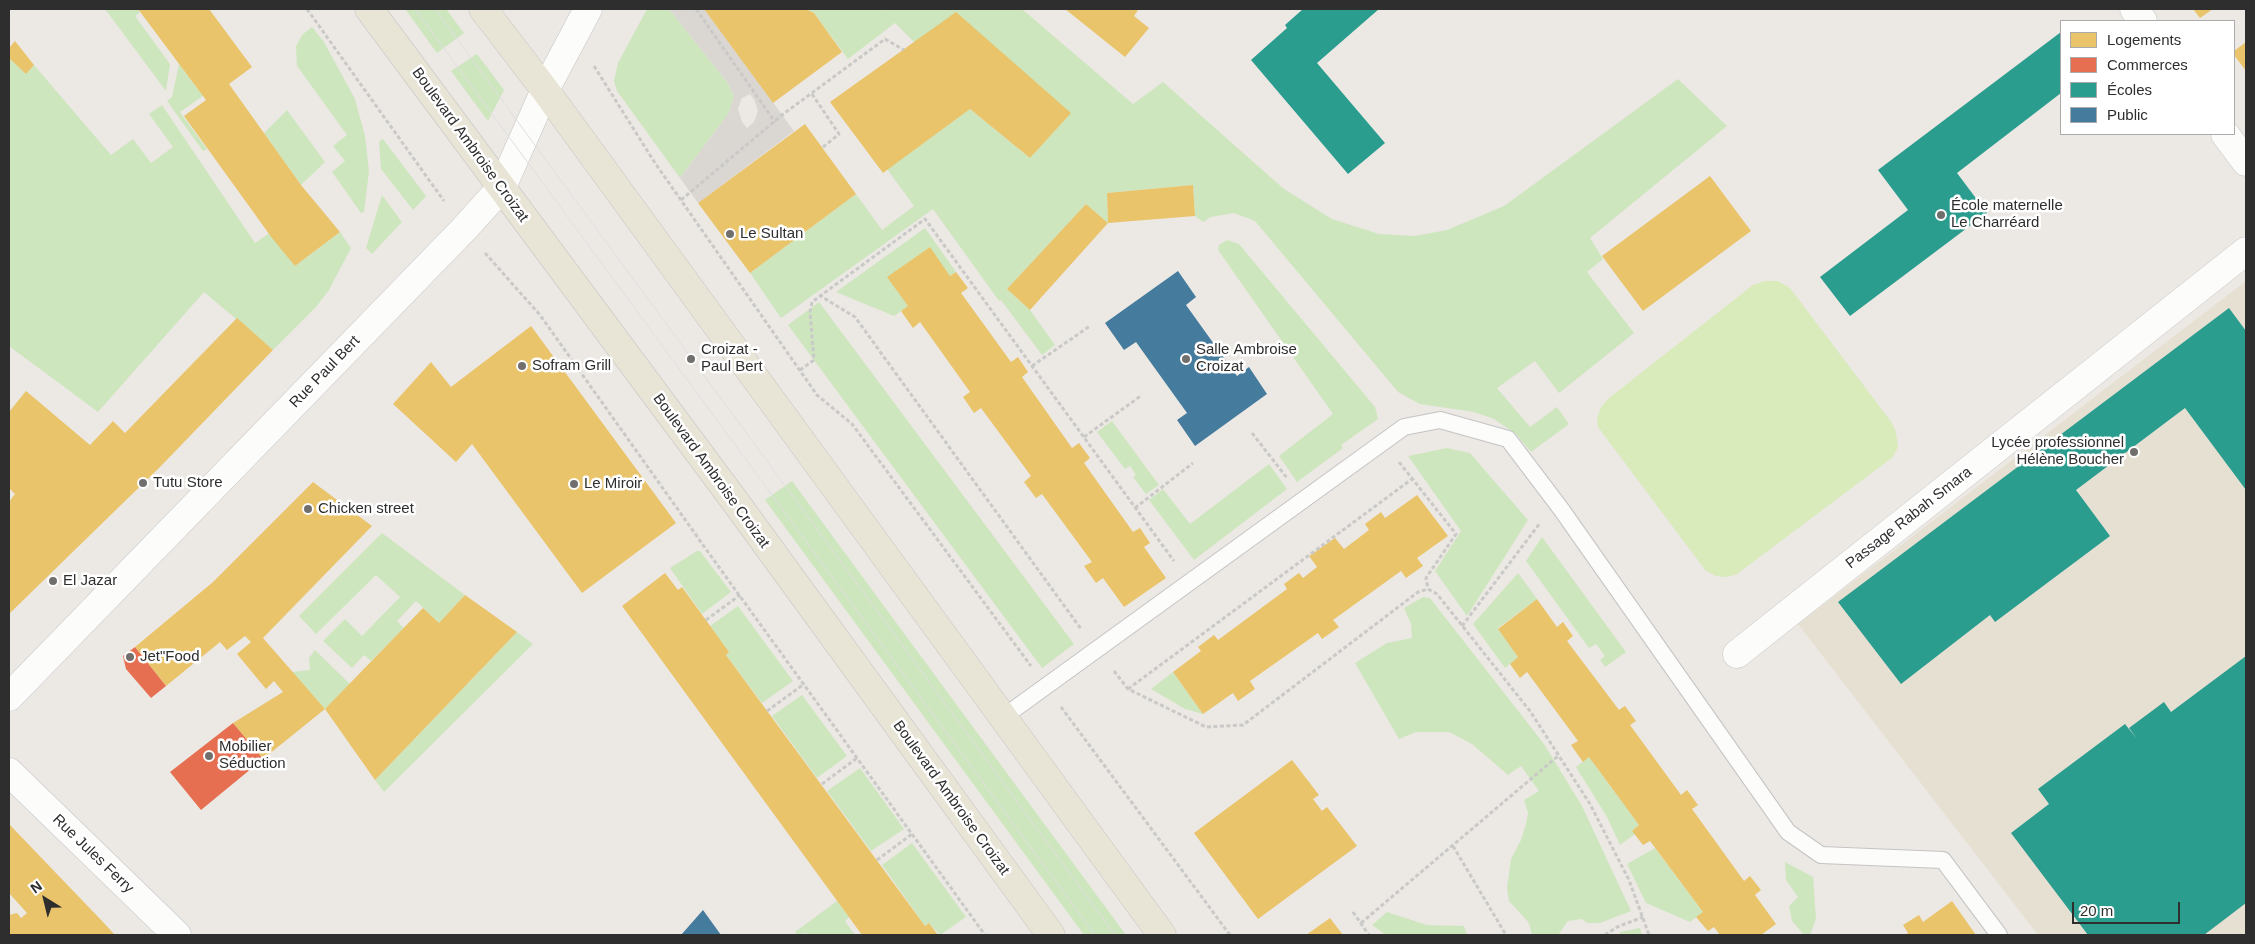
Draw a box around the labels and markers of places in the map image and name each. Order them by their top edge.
place label: École maternelle Le Charréard [1951,197,2063,232]
marker: École maternelle Le Charréard [1935,209,1947,221]
place label: Le Sultan [740,225,803,243]
marker: Le Sultan [724,228,736,240]
place label: Croizat - Paul Bert [701,341,763,376]
place label: Salle Ambroise Croizat [1196,341,1297,376]
marker: Croizat - Paul Bert [685,353,697,365]
marker: Salle Ambroise Croizat [1180,353,1192,365]
place label: Sofram Grill [532,357,611,375]
marker: Sofram Grill [516,360,528,372]
place label: Lycée professionnel Hélène Boucher [1991,434,2124,469]
marker: Lycée professionnel Hélène Boucher [2128,446,2140,458]
place label: Tutu Store [153,474,222,492]
place label: Le Miroir [584,475,642,493]
marker: Tutu Store [137,477,149,489]
marker: Le Miroir [568,478,580,490]
place label: Chicken street [318,500,414,518]
marker: Chicken street [302,503,314,515]
place label: El Jazar [63,572,117,590]
marker: El Jazar [47,575,59,587]
place label: Jet"Food [140,648,200,666]
marker: Jet"Food [124,651,136,663]
place label: Mobilier Séduction [219,738,286,773]
marker: Mobilier Séduction [203,750,215,762]

